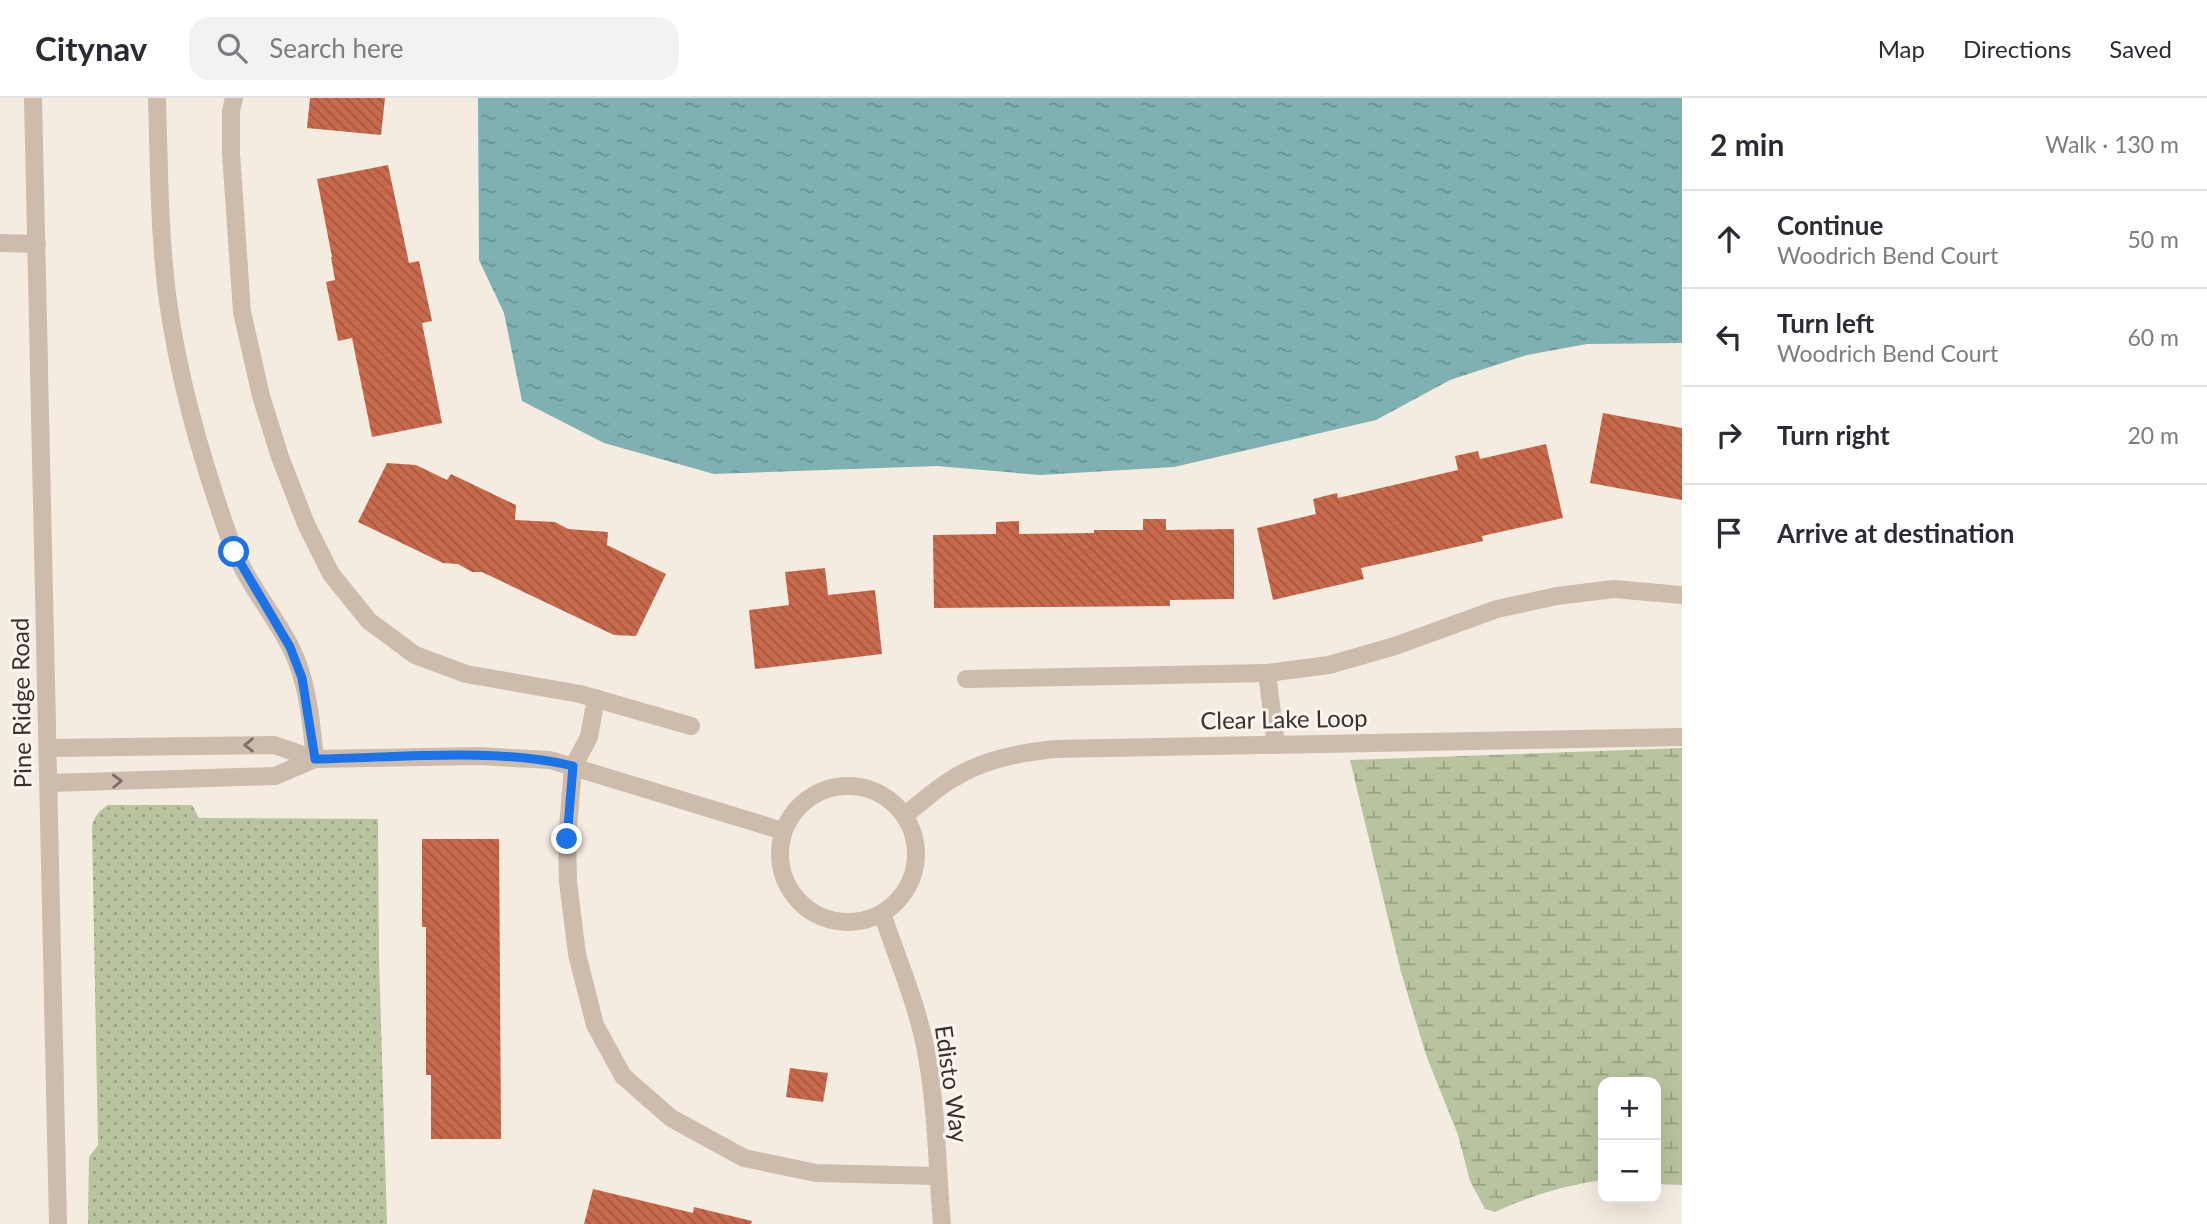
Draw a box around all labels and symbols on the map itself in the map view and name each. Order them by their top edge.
route start [218,536,249,567]
street label: Pine Ridge Road [5,617,36,789]
street label: Clear Lake Loop [1200,703,1368,734]
one-way arrow [244,737,254,753]
one-way arrow [112,774,123,789]
route end [551,823,582,854]
street label: Edisto Way [930,1023,975,1145]

